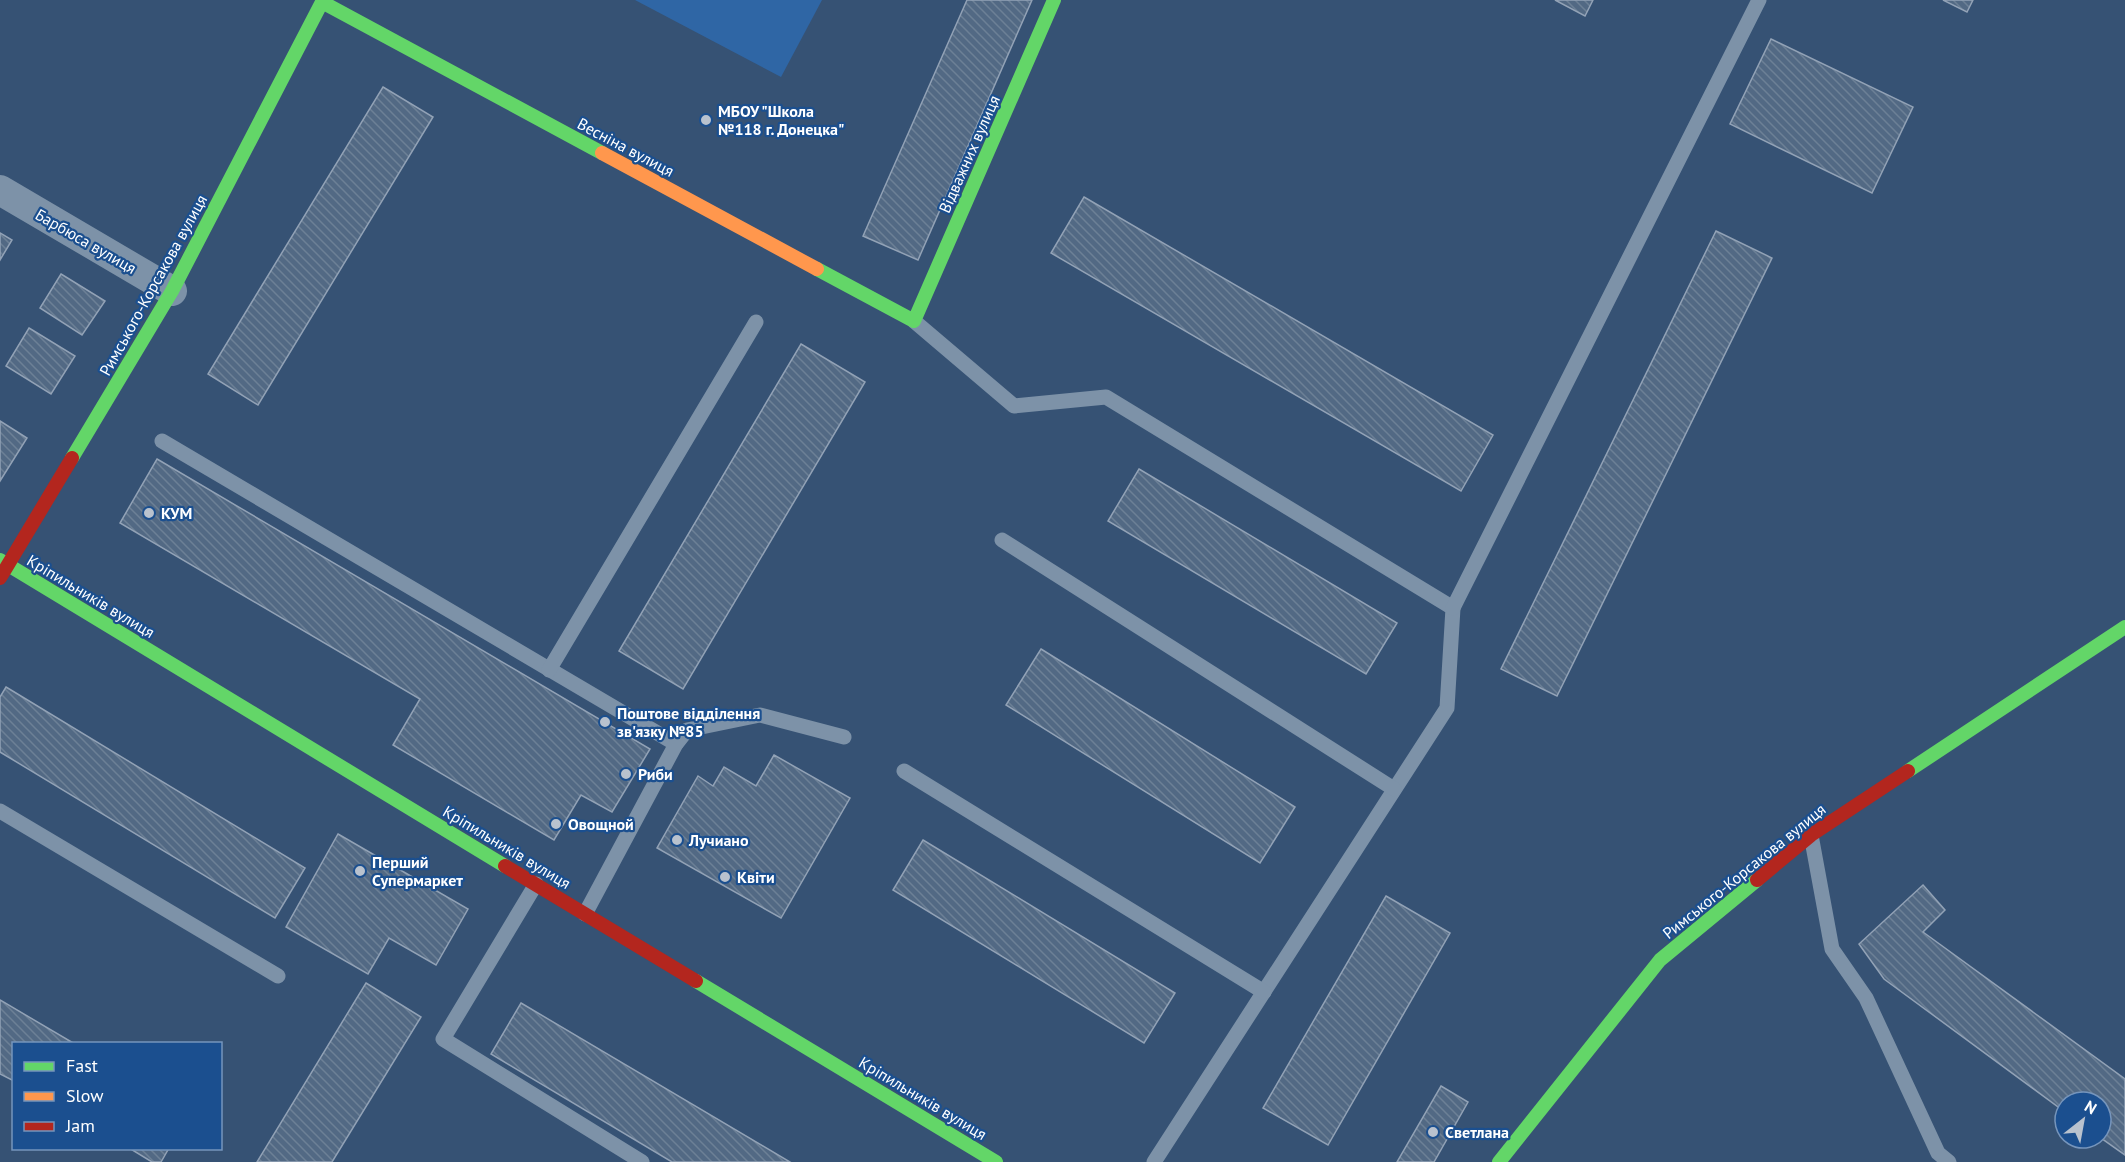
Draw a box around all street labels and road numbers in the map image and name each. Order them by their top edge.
street label: Відважних вулиця [934,92,1004,216]
street label: Весніна вулиця [574,113,678,181]
street label: Римського-Корсакова вулиця [95,191,211,379]
street label: Барбюса вулиця [32,204,140,278]
street label: Кріпильників вулиця [24,550,158,642]
street label: Римського-Корсакова вулиця [1658,799,1830,943]
street label: Кріпильників вулиця [440,801,574,893]
street label: Кріпильників вулиця [856,1052,990,1144]

